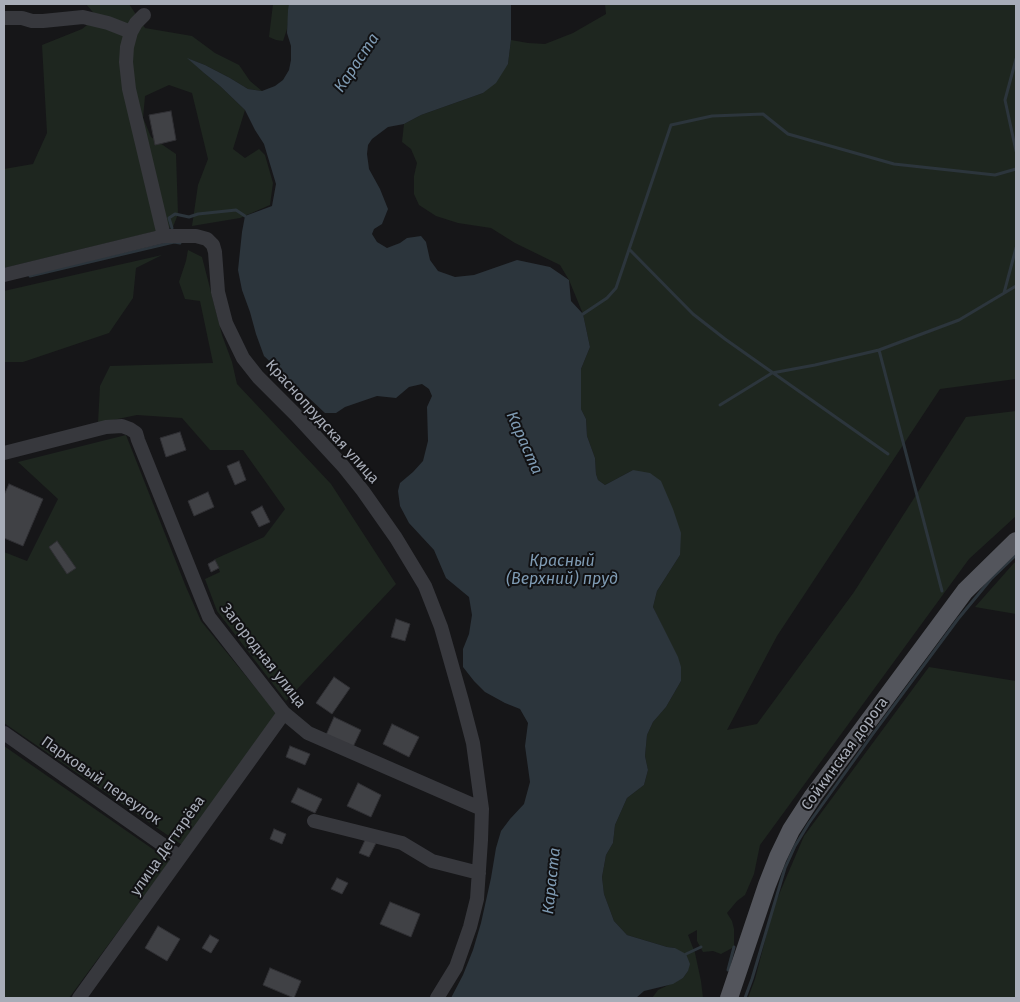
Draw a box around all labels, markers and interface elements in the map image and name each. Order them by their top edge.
water label: Караста [330,30,384,96]
street label: Краснопрудская улица [262,356,382,488]
water label: Караста [502,408,546,478]
water label: Красный (Верхний) пруд [506,552,618,590]
street label: Загородная улица [217,600,309,712]
street label: Сойкинская дорога [798,694,892,814]
street label: Парковый переулок [37,733,165,829]
street label: улица Дегтярёва [127,793,209,899]
water label: Караста [539,847,565,915]

